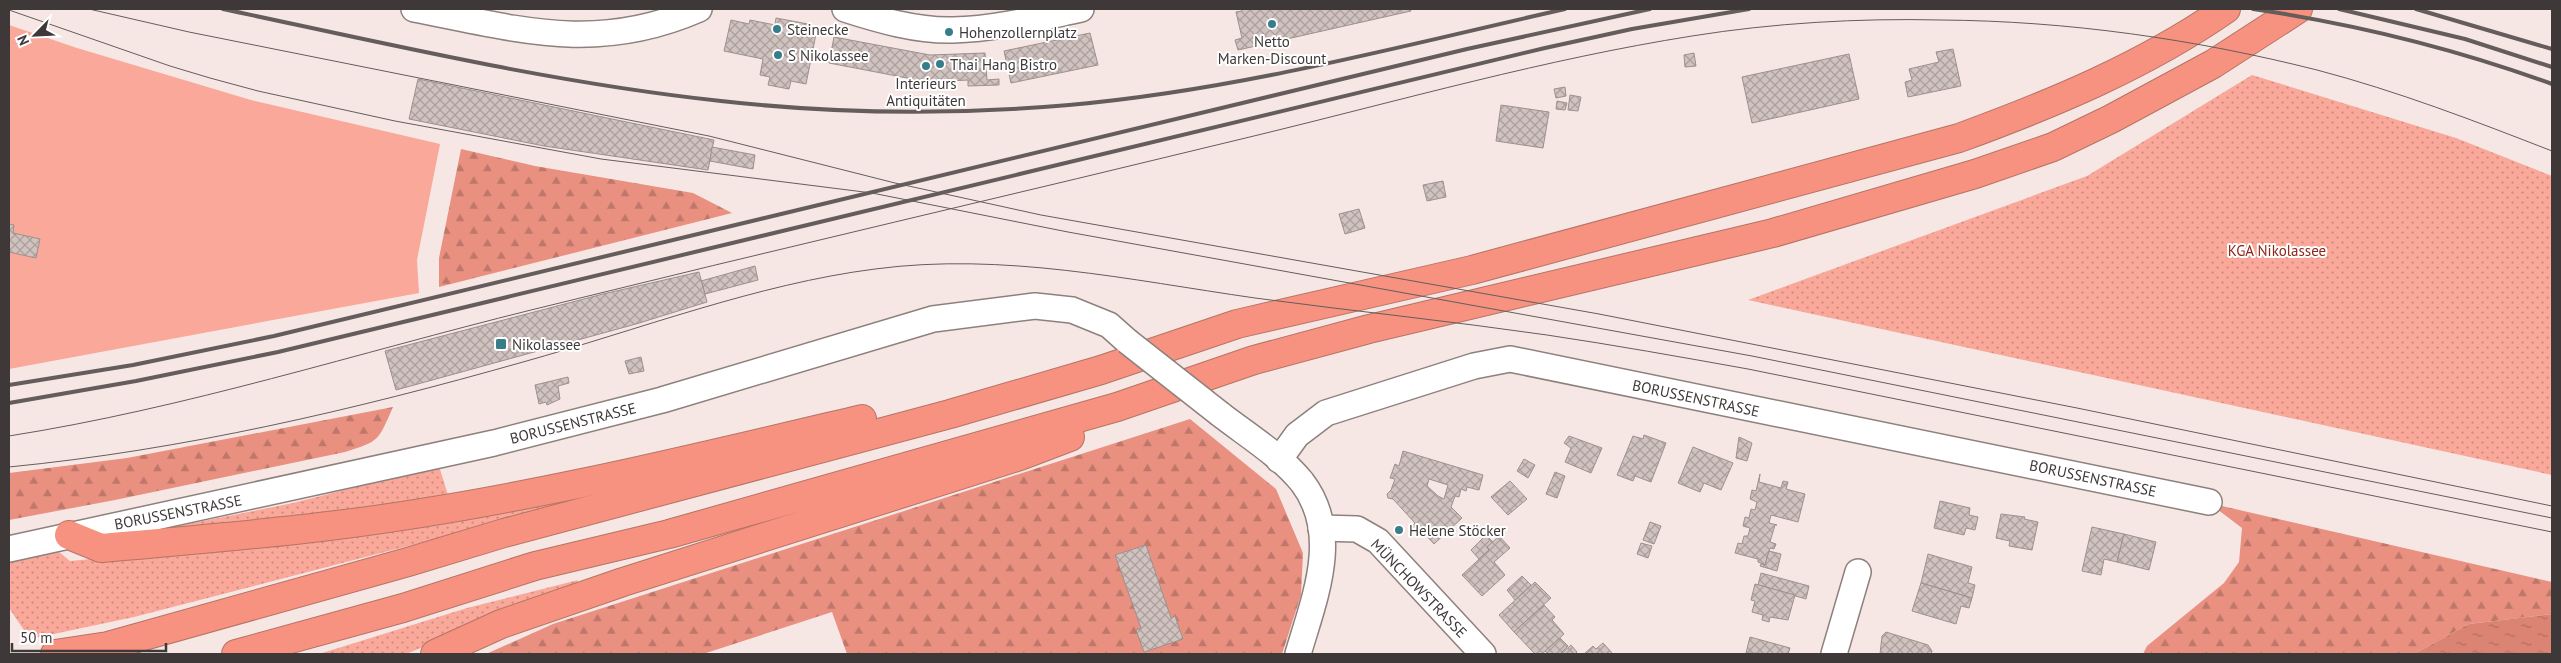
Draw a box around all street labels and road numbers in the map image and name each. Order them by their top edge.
street label: BORUSSENSTRASSE [1631,375,1761,421]
street label: BORUSSENSTRASSE [508,398,638,448]
street label: BORUSSENSTRASSE [2028,455,2158,501]
street label: BORUSSENSTRASSE [113,490,243,534]
street label: MÜNCHOWSTRASSE [1367,535,1471,641]

